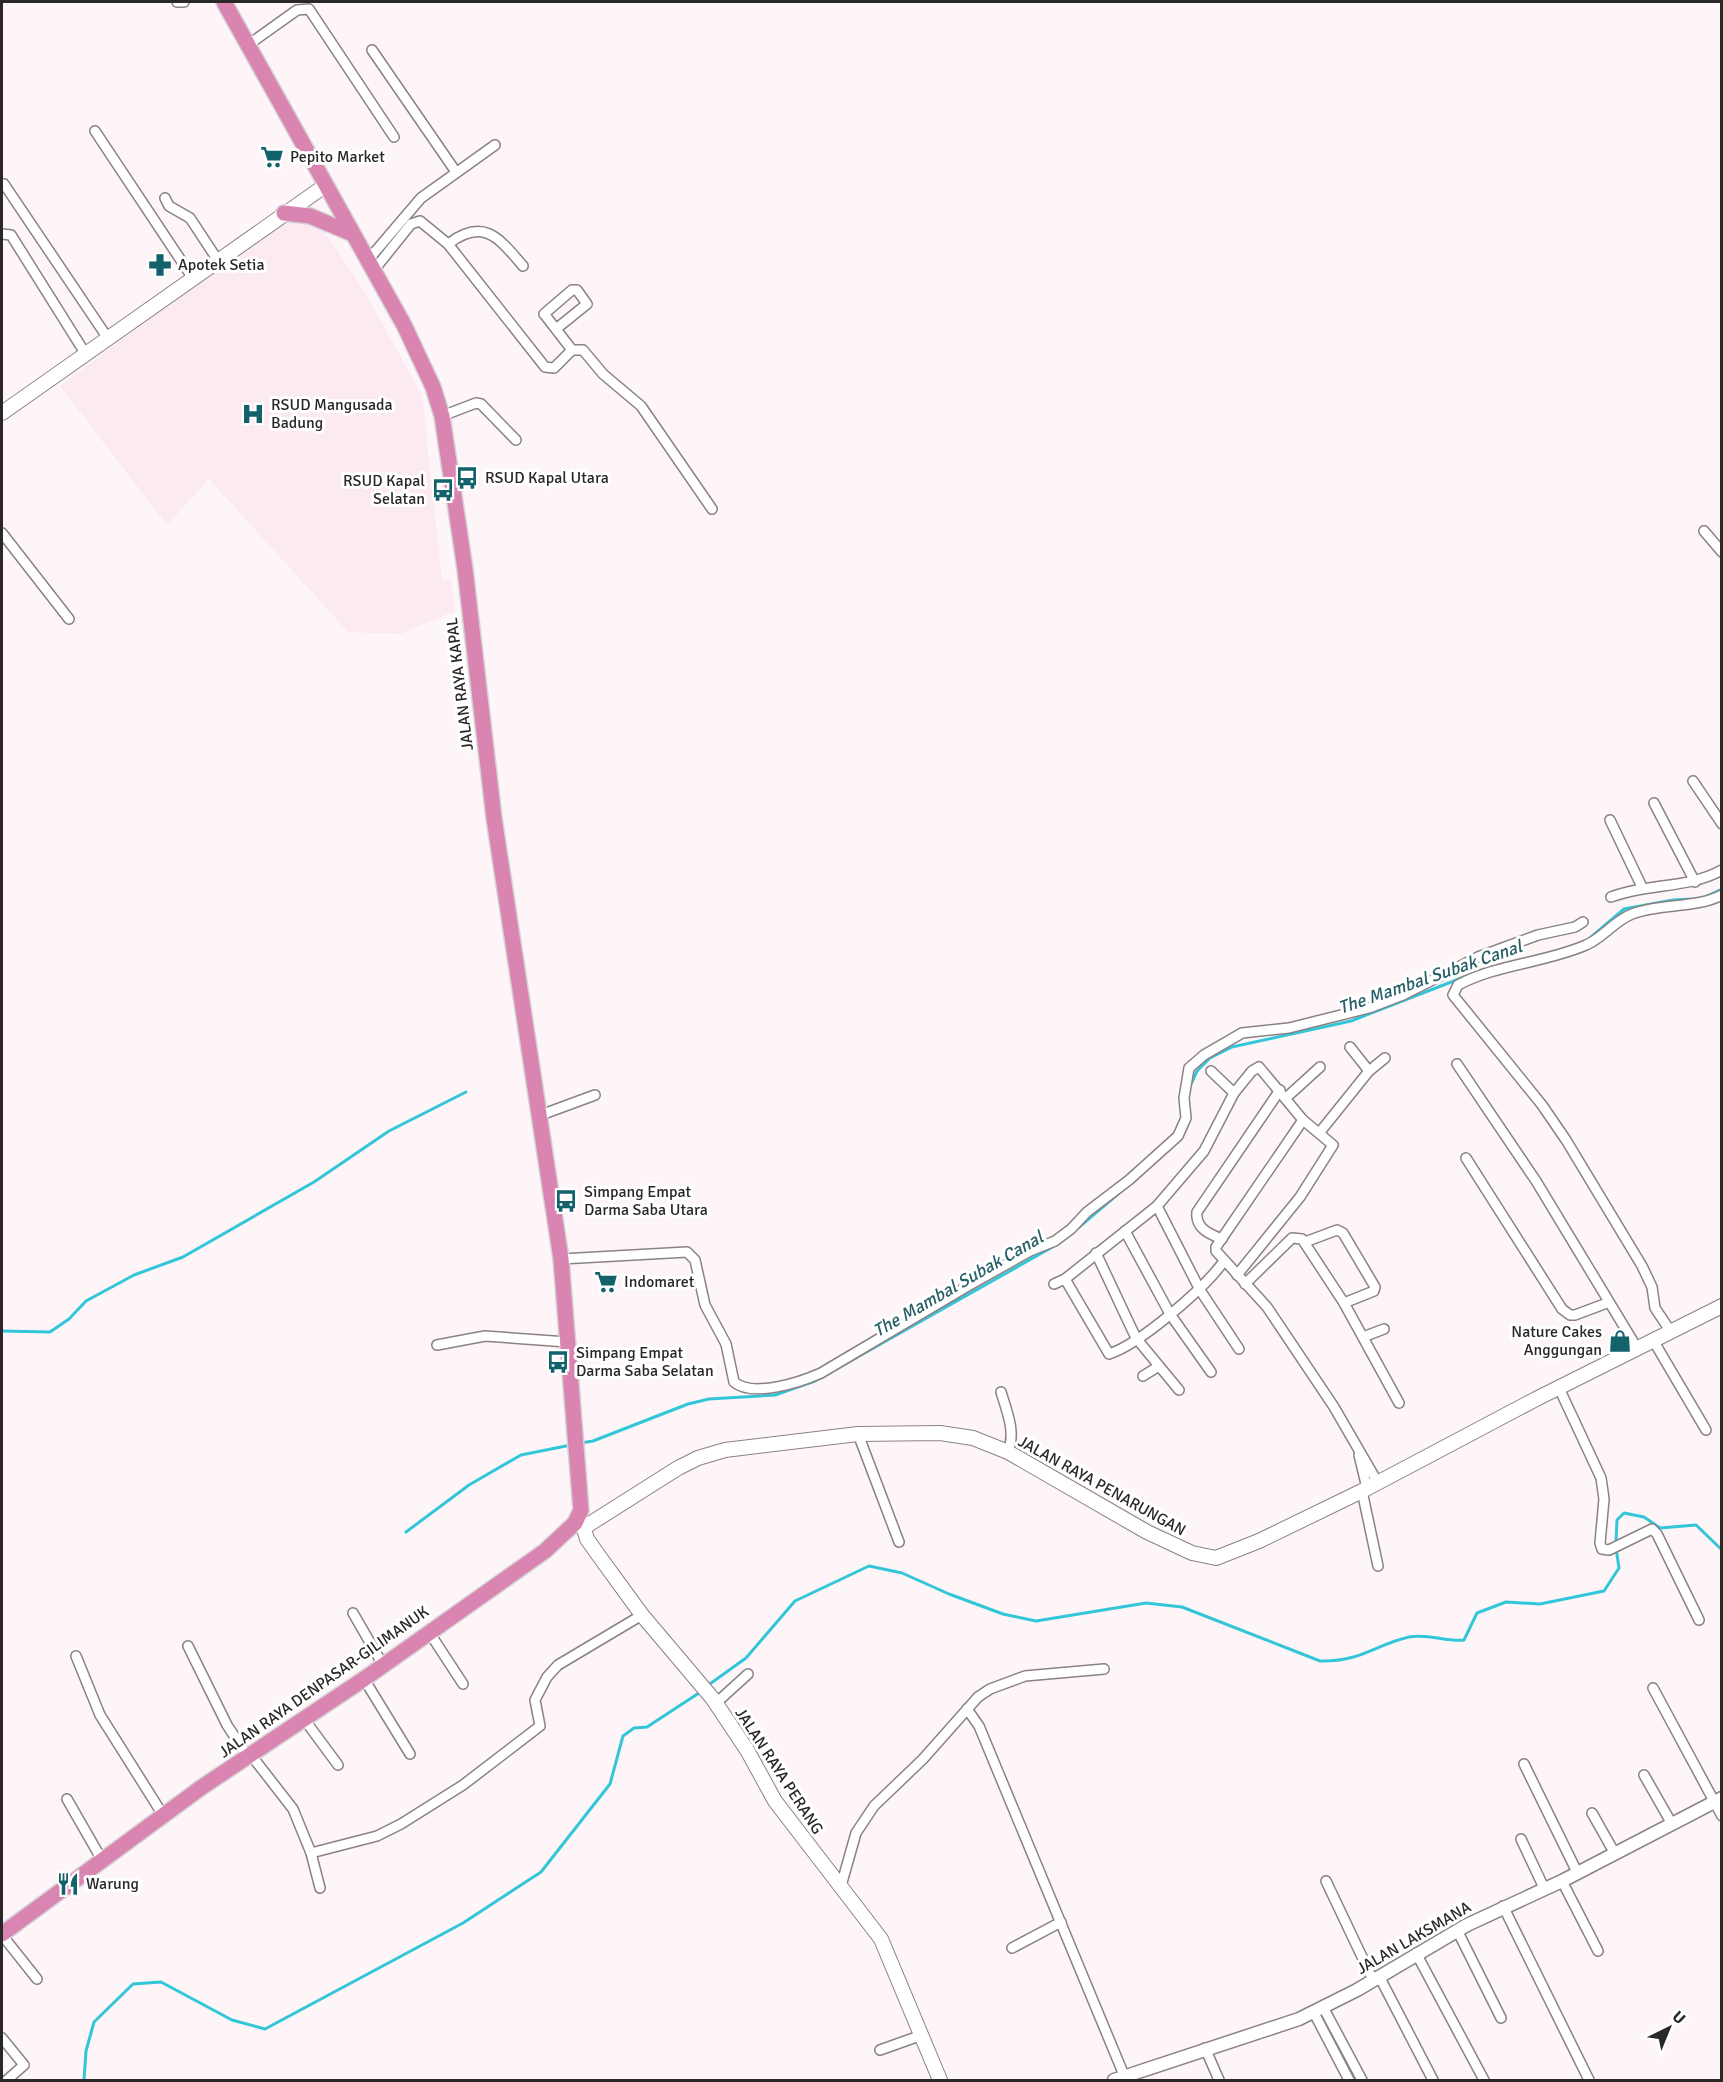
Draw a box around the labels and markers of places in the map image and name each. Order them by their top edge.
supermarket icon: Pepito Market [259,144,285,170]
place label: Pepito Market [290,147,385,167]
pharmacy icon: Apotek Setia [147,252,173,278]
place label: Apotek Setia [178,255,265,275]
place label: RSUD Mangusada Badung [271,395,393,433]
hospital icon: RSUD Mangusada Badung [240,401,266,427]
bus stop icon: RSUD Kapal Utara [454,465,480,491]
place label: RSUD Kapal Utara [485,468,609,488]
place label: RSUD Kapal Selatan [343,471,425,509]
bus stop icon: RSUD Kapal Selatan [430,477,456,503]
place label: Simpang Empat Darma Saba Utara [584,1182,708,1220]
bus stop icon: Simpang Empat Darma Saba Utara [553,1188,579,1214]
supermarket icon: Indomaret [593,1269,619,1295]
place label: Indomaret [624,1272,695,1292]
place label: Nature Cakes Anggungan [1511,1322,1602,1360]
shop icon: Nature Cakes Anggungan [1607,1328,1633,1354]
place label: Simpang Empat Darma Saba Selatan [576,1343,714,1381]
bus stop icon: Simpang Empat Darma Saba Selatan [545,1349,571,1375]
restaurant icon: Warung [55,1871,81,1897]
place label: Warung [86,1874,139,1894]

